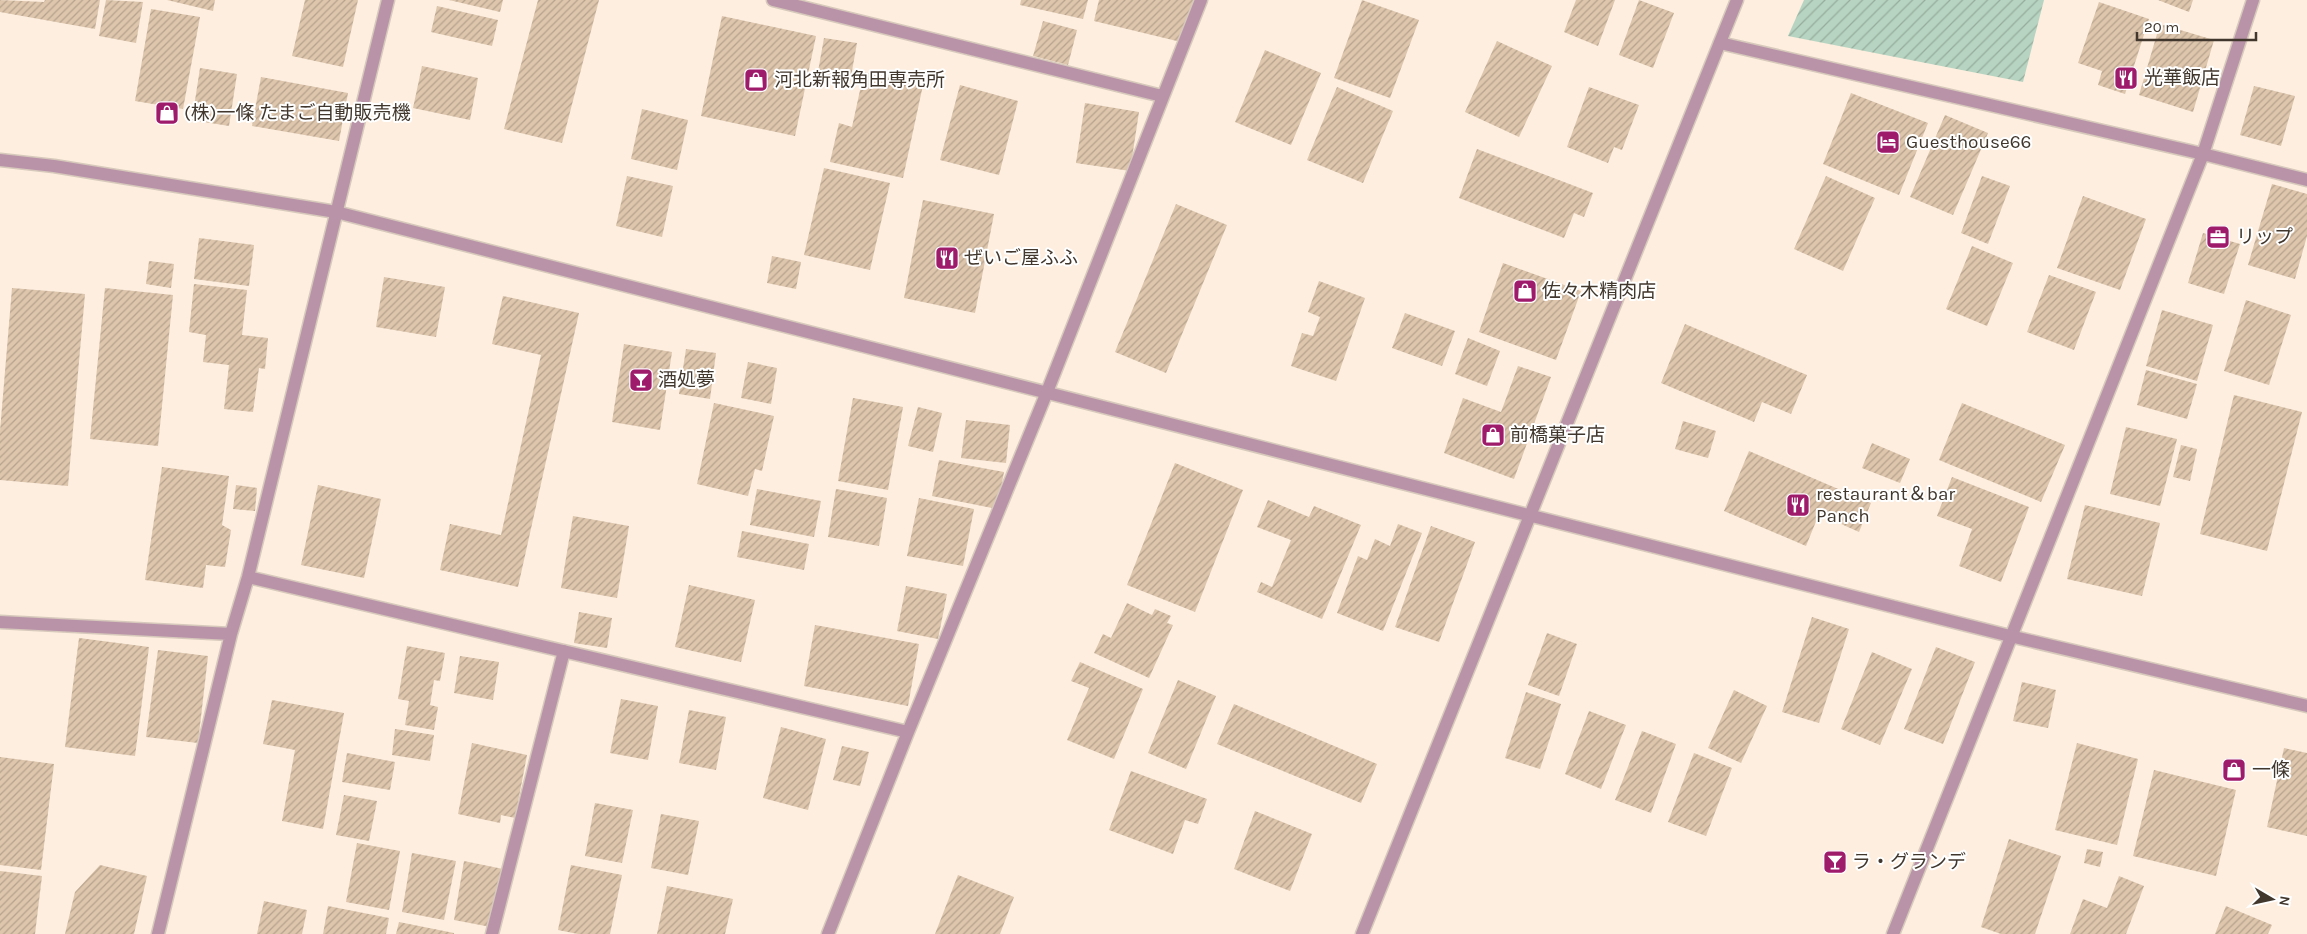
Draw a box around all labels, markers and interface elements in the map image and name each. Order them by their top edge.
scale bar [2137,10,2256,42]
text: 20 m [2144,18,2179,36]
restaurant icon: 光華飯店 [2113,65,2139,91]
shop icon: 河北新報角田専売所 [743,67,769,93]
place label: 光華飯店 [2144,67,2220,89]
place label: 河北新報角田専売所 [774,69,945,91]
shop icon: (株)一條 たまご自動販売機 [154,100,180,126]
place label: (株)一條 たまご自動販売機 [184,102,410,124]
hotel icon: Guesthouse66 [1875,129,1901,155]
place label: Guesthouse66 [1906,131,2031,153]
office icon: リップ [2205,224,2231,250]
place label: リップ [2236,226,2293,248]
restaurant icon: ぜいご屋ふふ [934,245,960,271]
place label: ぜいご屋ふふ [964,247,1078,269]
shop icon: 佐々木精肉店 [1512,278,1538,304]
place label: 佐々木精肉店 [1542,280,1656,302]
bar icon: 酒処夢 [628,367,654,393]
place label: 酒処夢 [658,369,715,391]
shop icon: 前橋菓子店 [1480,422,1506,448]
place label: 前橋菓子店 [1510,424,1605,446]
place label: restaurant＆bar Panch [1816,483,1955,527]
restaurant icon: restaurant＆bar Panch [1785,492,1811,518]
shop icon: 一條 [2221,757,2247,783]
place label: 一條 [2252,759,2290,781]
bar icon: ラ・グランデ [1822,849,1848,875]
place label: ラ・グランデ [1852,851,1966,873]
north arrow [2247,874,2297,924]
text: N [2275,895,2294,907]

